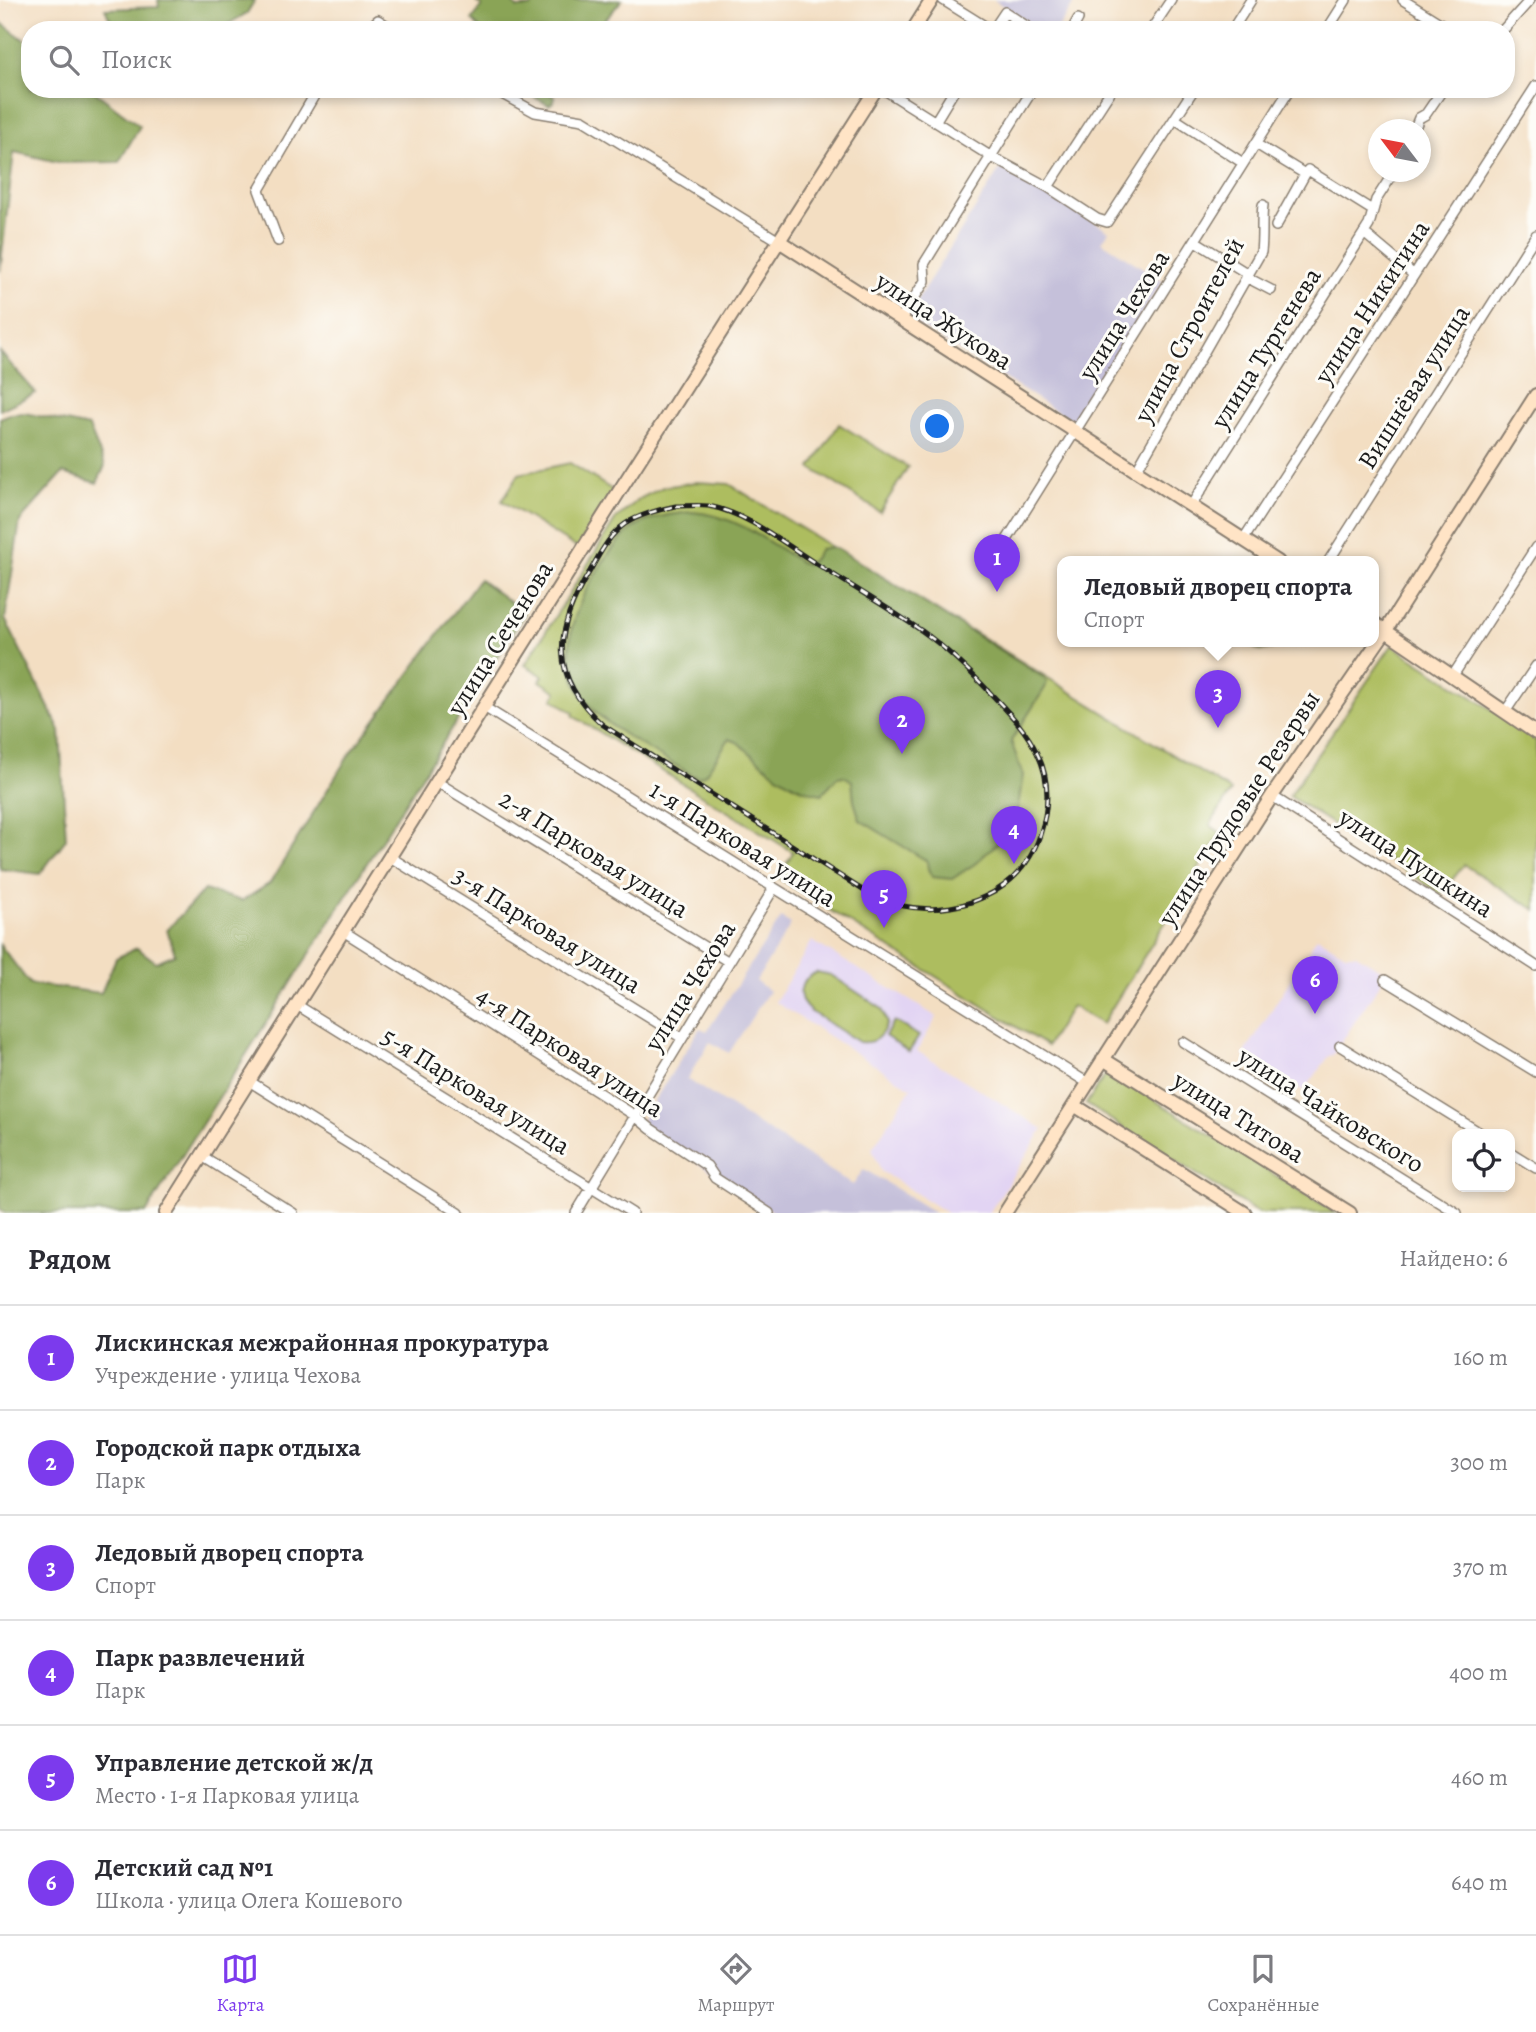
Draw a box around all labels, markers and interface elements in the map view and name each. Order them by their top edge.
search box [21,21,1515,98]
icon: search [45,41,83,79]
text: Поиск [101,42,172,77]
north arrow [1368,119,1431,182]
street label: улица Никитина [1305,213,1438,392]
street label: улица Строителей [1125,231,1253,430]
street label: улица Чехова [1070,243,1178,388]
street label: улица Тургенева [1202,261,1330,436]
street label: улица Жукова [868,263,1019,378]
street label: Вишнёвая улица [1350,298,1478,476]
your location [920,409,954,443]
pin: 1 [974,534,1020,592]
street label: улица Сеченова [438,554,561,723]
popup [1057,556,1379,647]
text: Ледовый дворец спорта [1084,569,1352,604]
text: Спорт [1084,604,1145,635]
pin: 3 [1195,670,1241,728]
street label: улица Трудовые Резервы [1149,684,1328,933]
pin: 2 [879,696,925,754]
street label: 1-я Парковая улица [643,772,843,916]
street label: 2-я Парковая улица [492,782,696,926]
street label: улица Пушкина [1331,799,1500,926]
pin: 4 [991,806,1037,864]
street label: 3-я Парковая улица [446,858,648,1002]
pin: 5 [861,870,907,928]
street label: улица Чехова [636,914,744,1059]
pin: 6 [1292,956,1338,1014]
street label: 4-я Парковая улица [469,978,671,1126]
street label: 5-я Парковая улица [375,1019,577,1163]
street label: улица Чайковского [1230,1038,1431,1181]
street label: улица Титова [1166,1062,1312,1171]
map controls [1452,1129,1515,1192]
button: locate [1452,1129,1515,1192]
text: Рядом [28,1239,111,1279]
text: Найдено: 6 [1400,1243,1508,1274]
text: Лискинская межрайонная прокуратура [95,1325,549,1360]
text: 1 [47,1342,55,1373]
text: 160 m [1454,1342,1508,1373]
text: Учреждение · улица Чехова [95,1360,361,1391]
text: Городской парк отдыха [95,1430,361,1465]
text: 2 [45,1447,57,1478]
text: 300 m [1450,1447,1508,1478]
text: Парк [95,1465,146,1496]
text: Ледовый дворец спорта [95,1535,364,1570]
text: 3 [46,1552,56,1583]
text: 370 m [1453,1552,1508,1583]
text: Спорт [95,1570,156,1601]
text: Парк развлечений [95,1640,305,1675]
text: 4 [46,1657,56,1688]
text: 400 m [1449,1657,1508,1688]
text: Парк [95,1675,146,1706]
text: Управление детской ж/д [95,1745,373,1780]
text: 5 [46,1762,56,1793]
text: 460 m [1451,1762,1508,1793]
text: Место · 1-я Парковая улица [95,1780,359,1811]
text: Детский сад №1 [95,1850,273,1885]
text: 6 [46,1867,56,1898]
text: 640 m [1451,1867,1508,1898]
text: Школа · улица Олега Кошевого [95,1885,403,1916]
tab: Карта [217,1950,264,2018]
tab: Маршрут [697,1950,774,2018]
tab: Сохранённые [1207,1950,1319,2018]

